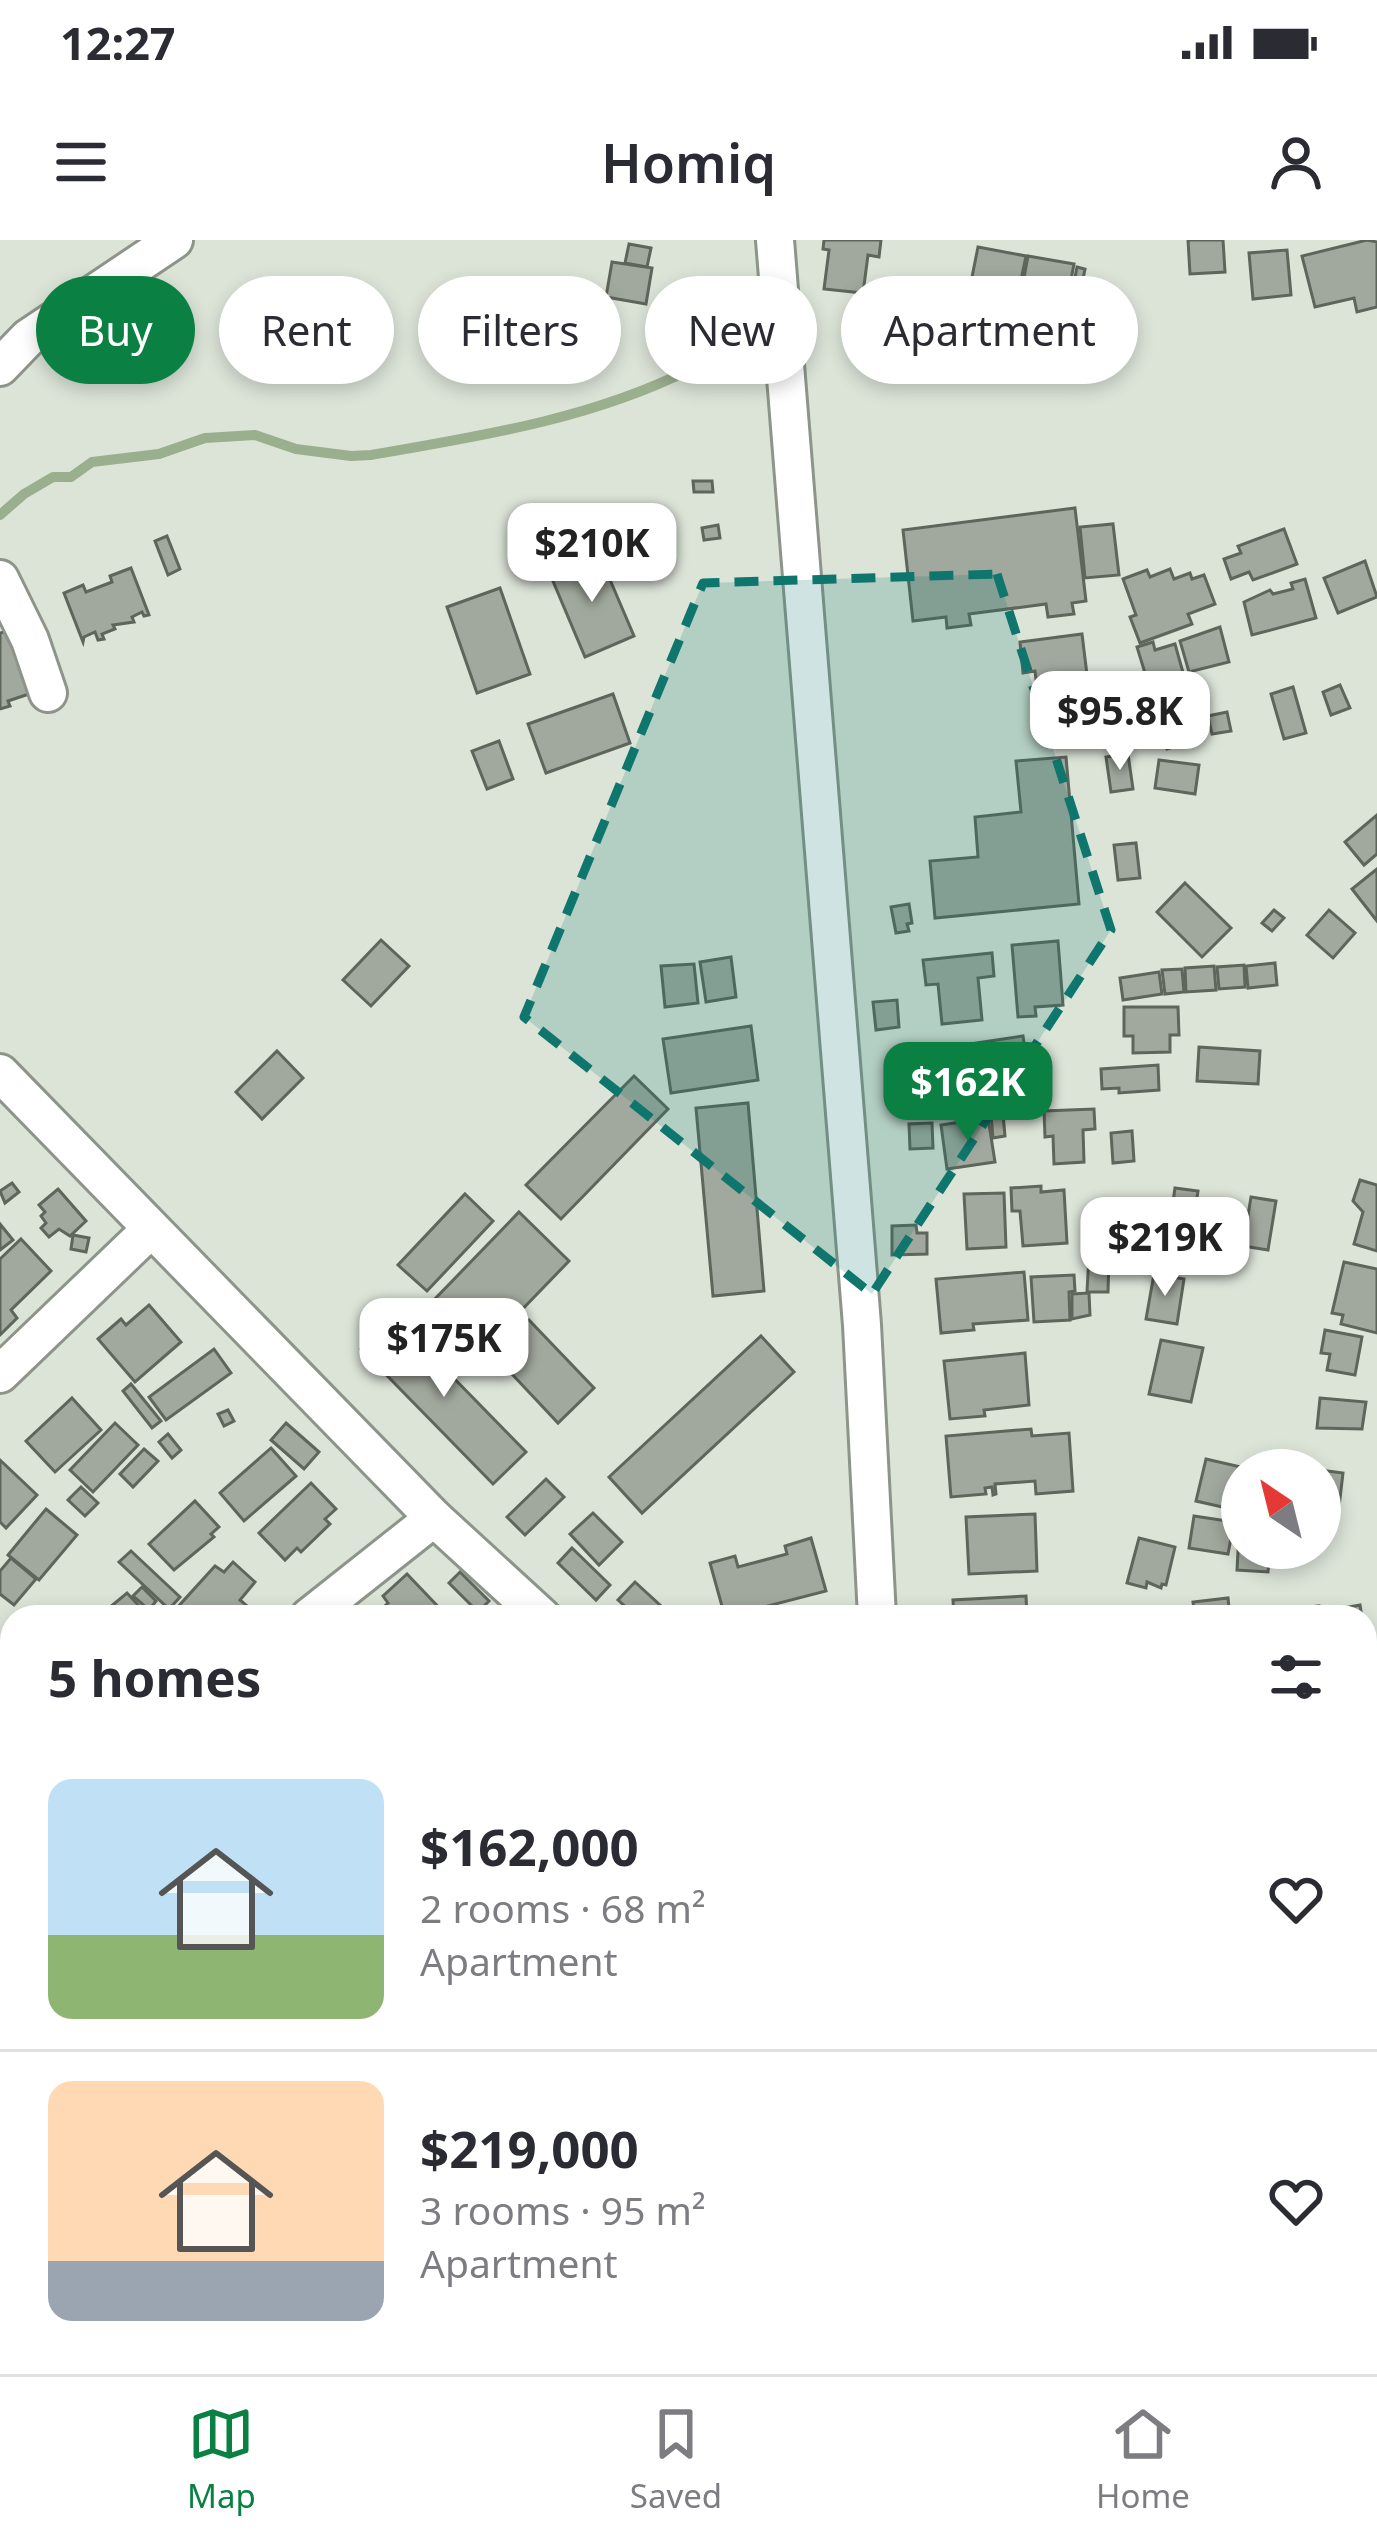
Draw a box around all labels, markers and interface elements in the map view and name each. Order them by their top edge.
text: 12:27 [60,12,176,73]
text: Homiq [601,125,776,199]
icon: menu [48,129,114,195]
icon: person [1263,129,1329,195]
chip: Buy [36,276,195,384]
chip: Rent [219,276,394,384]
chip: Filters [418,276,621,384]
chip: New [645,276,817,384]
chip: Apartment [841,276,1138,384]
pin: $210K [508,503,676,605]
text: $210K [534,515,650,568]
pin: $95.8K [1022,671,1218,773]
text: $95.8K [1057,683,1183,736]
pin: $162K [884,1042,1052,1144]
text: $162K [910,1054,1026,1107]
pin: $219K [1081,1197,1249,1299]
text: $219K [1107,1209,1223,1262]
pin: $175K [360,1298,528,1400]
text: $175K [386,1310,502,1363]
north arrow [1221,1449,1341,1569]
map controls [1221,1449,1341,1569]
text: 5 homes [48,1642,261,1712]
icon: filters [1263,1644,1329,1710]
text: $162,000 [420,1811,639,1881]
icon: home [144,1827,288,1971]
icon: heart [1263,1866,1329,1932]
text: 2 rooms · 68 m² [420,1881,706,1934]
text: Apartment [420,1934,618,1987]
text: $219,000 [420,2113,639,2183]
icon: home [144,2129,288,2273]
icon: heart [1263,2168,1329,2234]
text: 3 rooms · 95 m² [420,2183,706,2236]
text: Apartment [420,2236,618,2289]
tab: Map [187,2401,256,2518]
tab: Saved [630,2401,722,2518]
tab: Home [1096,2401,1190,2518]

